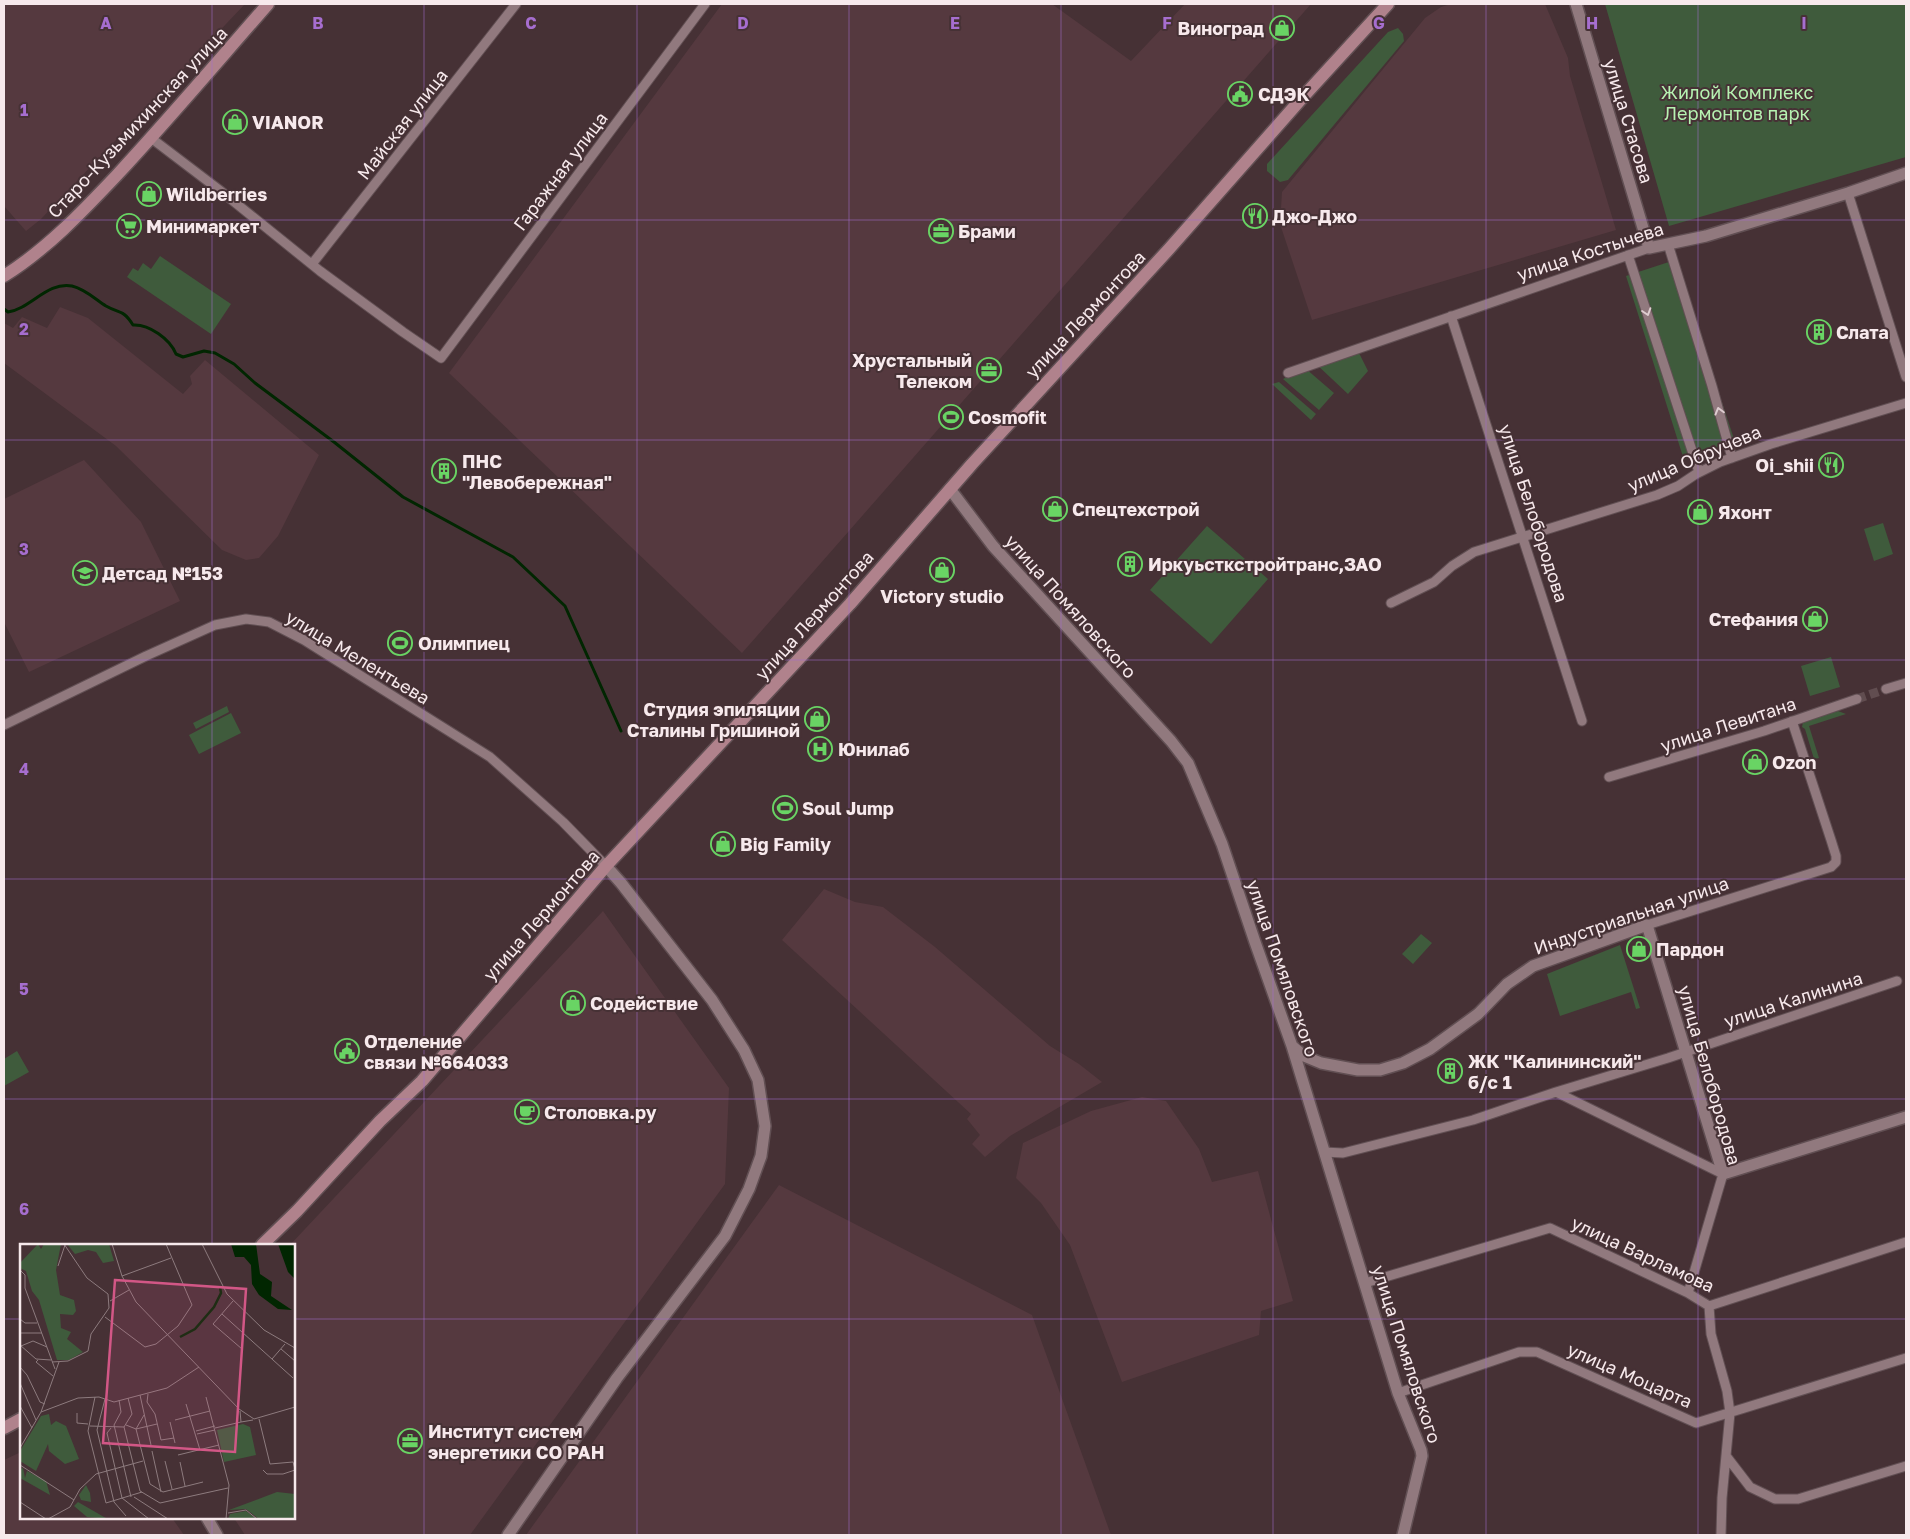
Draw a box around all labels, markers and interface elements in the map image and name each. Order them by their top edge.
text: A [100,13,112,33]
text: B [312,13,324,33]
text: C [525,13,537,33]
text: D [737,13,749,33]
text: E [950,13,960,33]
text: F [1162,13,1172,33]
text: G [1373,13,1385,33]
text: H [1586,13,1598,33]
text: I [1801,13,1807,33]
shop icon: Виноград [1269,15,1295,41]
place label: Виноград [1178,17,1264,39]
street label: Старо-Кузьмихинская улица [43,22,231,222]
street label: улица Стасова [1600,56,1658,186]
street label: Майская улица [352,64,452,184]
public building icon: СДЭК [1227,81,1253,107]
park label: Жилой Комплекс Лермонтов парк [1661,81,1814,124]
place label: СДЭК [1258,83,1310,105]
text: 1 [20,100,28,120]
street label: Гаражная улица [508,107,612,235]
shop icon: VIANOR [222,109,248,135]
place label: VIANOR [252,111,324,133]
shop icon: Wildberries [136,181,162,207]
place label: Wildberries [166,183,267,205]
restaurant icon: Джо-Джо [1242,203,1268,229]
place label: Джо-Джо [1272,205,1357,227]
supermarket icon: Минимаркет [116,213,142,239]
place label: Минимаркет [146,215,259,237]
street label: улица Костычева [1514,217,1666,285]
office icon: Брами [928,218,954,244]
place label: Брами [958,220,1016,242]
street label: улица Лермонтова [1020,246,1150,382]
one-way arrow [1641,307,1651,316]
text: 2 [19,319,29,339]
building icon: Слата [1806,319,1832,345]
place label: Слата [1836,321,1889,343]
place label: Хрустальный Телеком [852,349,972,392]
office icon: Хрустальный Телеком [976,357,1002,383]
sports icon: Cosmofit [938,404,964,430]
place label: Cosmofit [968,406,1047,428]
one-way arrow [1714,406,1725,415]
street label: улица Обручева [1624,420,1764,496]
street label: улица Белобородова [1495,421,1573,605]
place label: ПНС "Левобережная" [462,450,612,493]
restaurant icon: Oi_shii [1818,452,1844,478]
place label: Oi_shii [1755,454,1814,476]
building icon: ПНС "Левобережная" [431,458,457,484]
shop icon: Спецтехстрой [1042,496,1068,522]
place label: Спецтехстрой [1072,498,1199,520]
shop icon: Яхонт [1687,499,1713,525]
place label: Яхонт [1718,501,1772,523]
street label: улица Помяловского [1001,530,1141,682]
text: 3 [19,539,29,559]
street label: улица Лермонтова [750,546,878,684]
building icon: Иркуьсткстройтранс,ЗАО [1117,551,1143,577]
place label: Иркуьсткстройтранс,ЗАО [1148,553,1382,575]
shop icon: Victory studio [929,557,955,583]
school or university icon: Детсад №153 [72,560,98,586]
place label: Детсад №153 [102,562,223,584]
place label: Victory studio [880,585,1004,607]
street label: улица Мелентьева [282,605,434,709]
shop icon: Стефания [1802,606,1828,632]
place label: Стефания [1709,608,1798,630]
sports icon: Олимпиец [387,630,413,656]
place label: Олимпиец [418,632,510,654]
street label: улица Левитана [1657,692,1799,756]
place label: Студия эпиляции Сталины Гришиной [627,698,800,741]
shop icon: Студия эпиляции Сталины Гришиной [804,706,830,732]
hospital icon: Юнилаб [807,736,833,762]
place label: Юнилаб [838,738,910,760]
shop icon: Ozon [1742,749,1768,775]
place label: Ozon [1772,751,1817,773]
text: 4 [19,759,29,779]
sports icon: Soul Jump [772,795,798,821]
place label: Soul Jump [802,797,894,819]
shop icon: Big Family [710,831,736,857]
place label: Big Family [740,833,831,855]
street label: улица Лермонтова [478,845,604,985]
street label: Индустриальная улица [1531,871,1731,959]
street label: улица Помяловского [1242,877,1324,1059]
shop icon: Пардон [1626,936,1652,962]
place label: Пардон [1656,938,1724,960]
street label: улица Калинина [1721,966,1865,1032]
text: 5 [19,979,29,999]
street label: улица Белобородова [1674,983,1746,1167]
shop icon: Содействие [560,990,586,1016]
place label: Содействие [590,992,698,1014]
place label: Отделение связи №664033 [364,1030,509,1073]
public building icon: Отделение связи №664033 [334,1038,360,1064]
place label: ЖК "Калининский" б/с 1 [1468,1050,1642,1093]
building icon: ЖК "Калининский" б/с 1 [1437,1058,1463,1084]
cafe icon: Столовка.ру [514,1099,540,1125]
place label: Столовка.ру [544,1101,657,1123]
text: 6 [19,1199,29,1219]
street label: улица Варламова [1568,1211,1718,1297]
inset map [20,1244,295,1519]
street label: улица Помяловского [1368,1262,1446,1446]
street label: улица Моцарта [1564,1338,1696,1412]
place label: Институт систем энергетики СО РАН [428,1420,604,1463]
office icon: Институт систем энергетики СО РАН [397,1428,423,1454]

